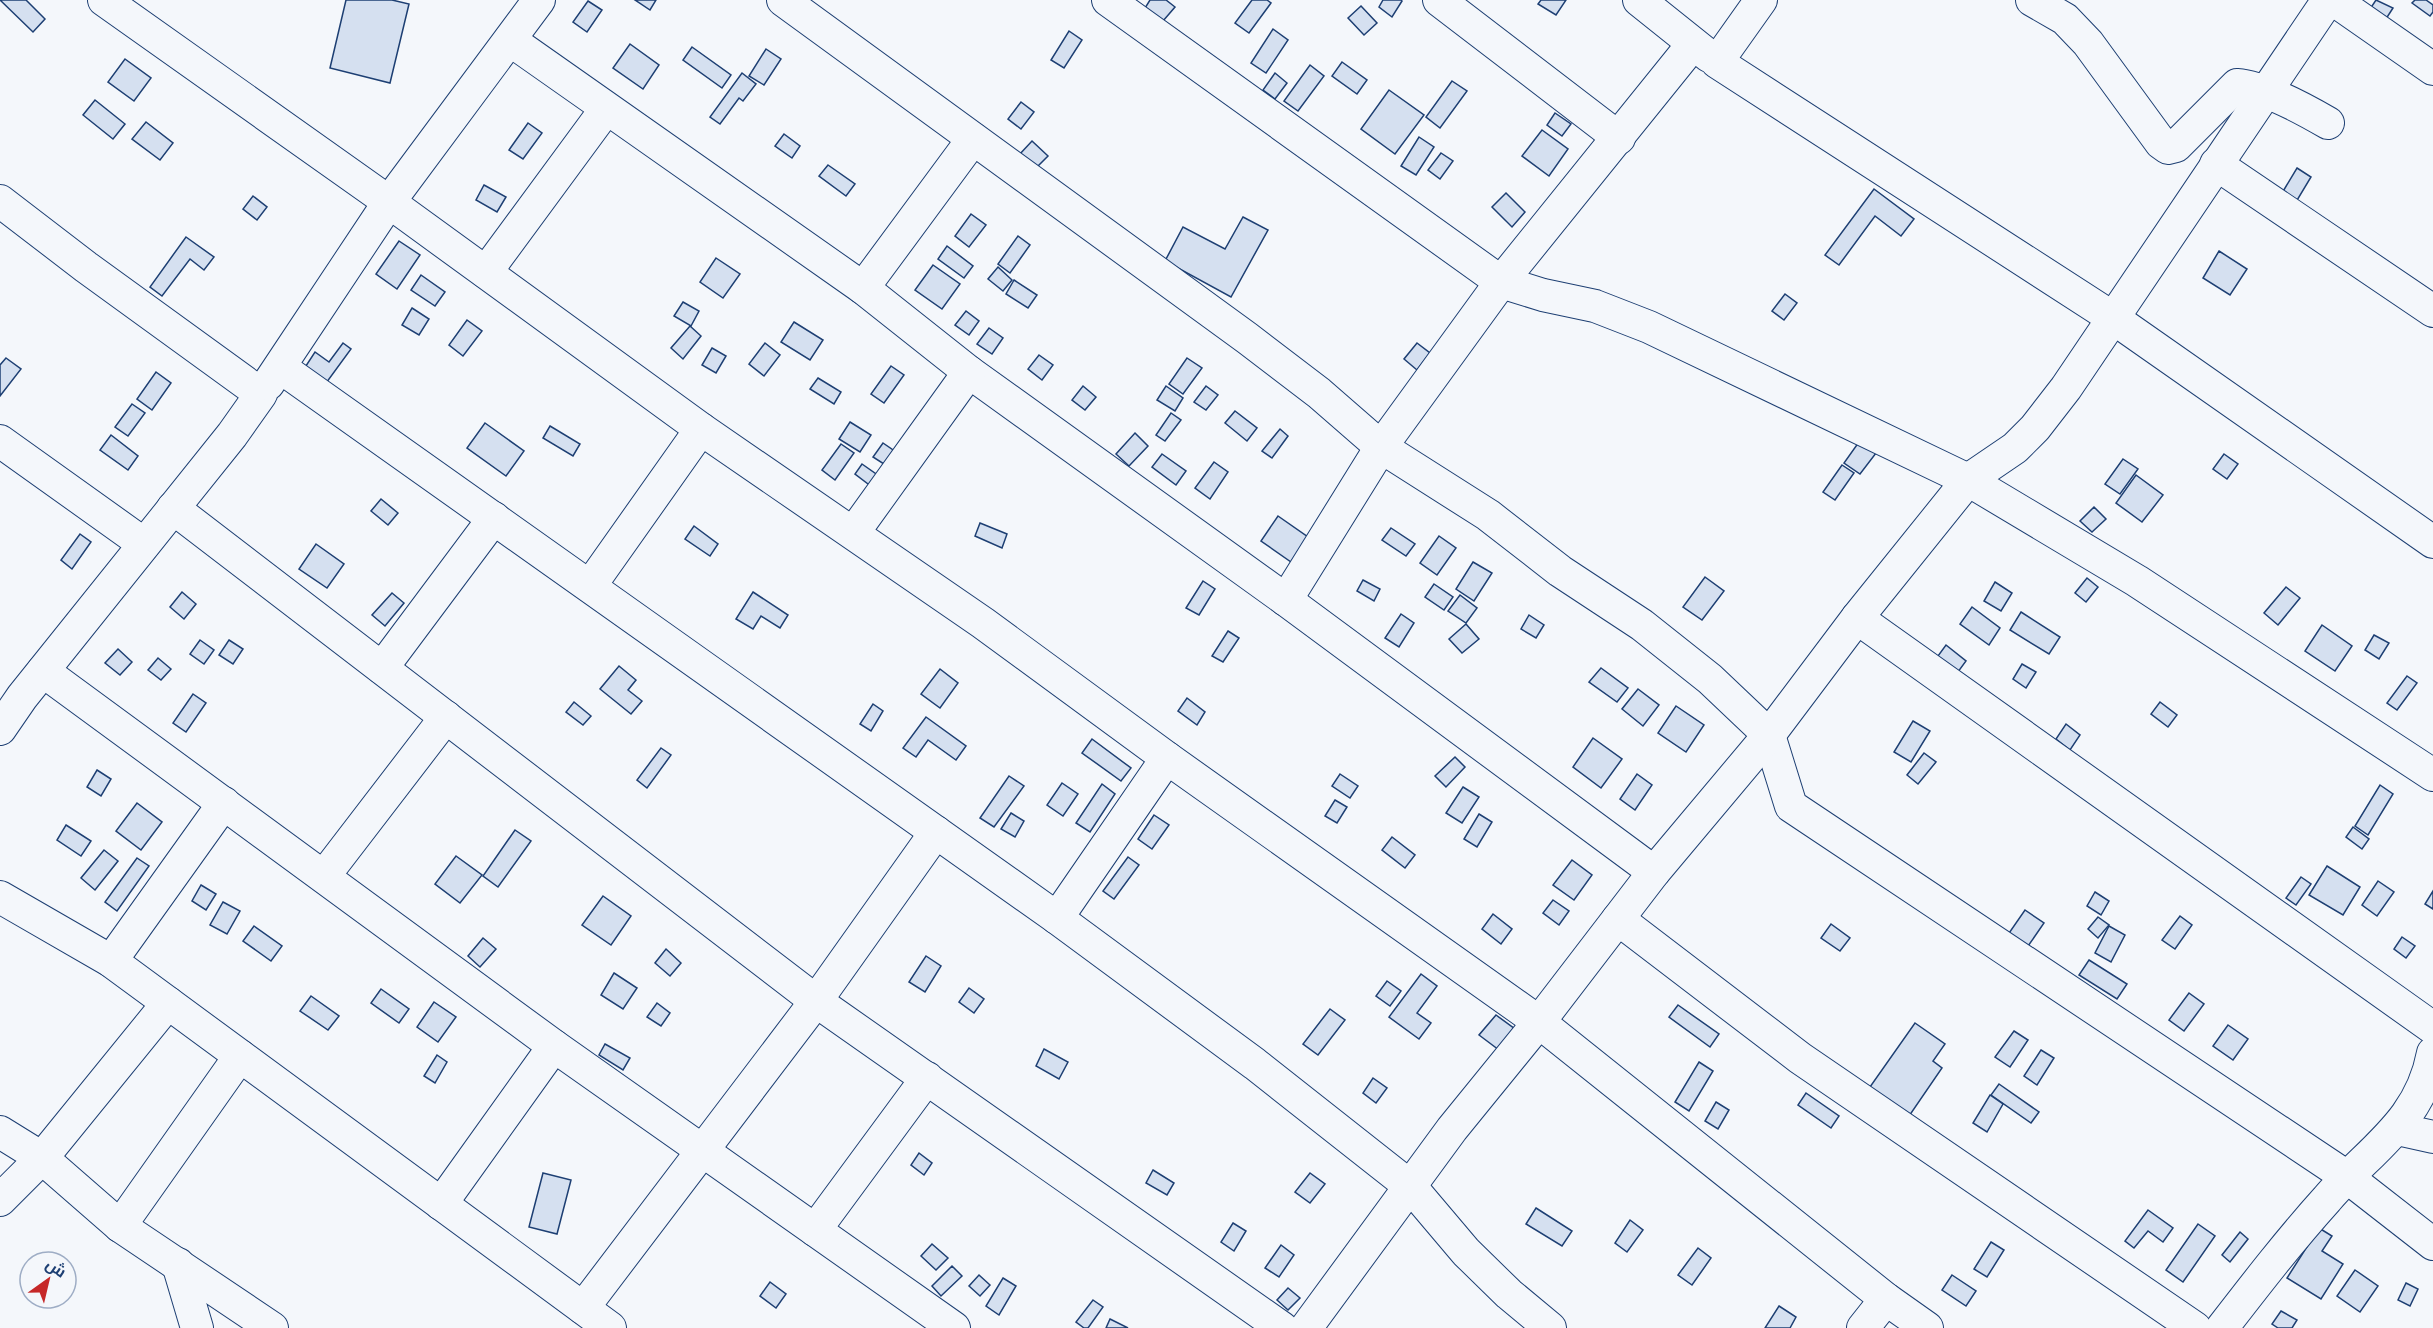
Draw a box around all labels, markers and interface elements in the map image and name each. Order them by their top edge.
north arrow [18,1250,78,1310]
text: ش [42,1253,71,1282]

